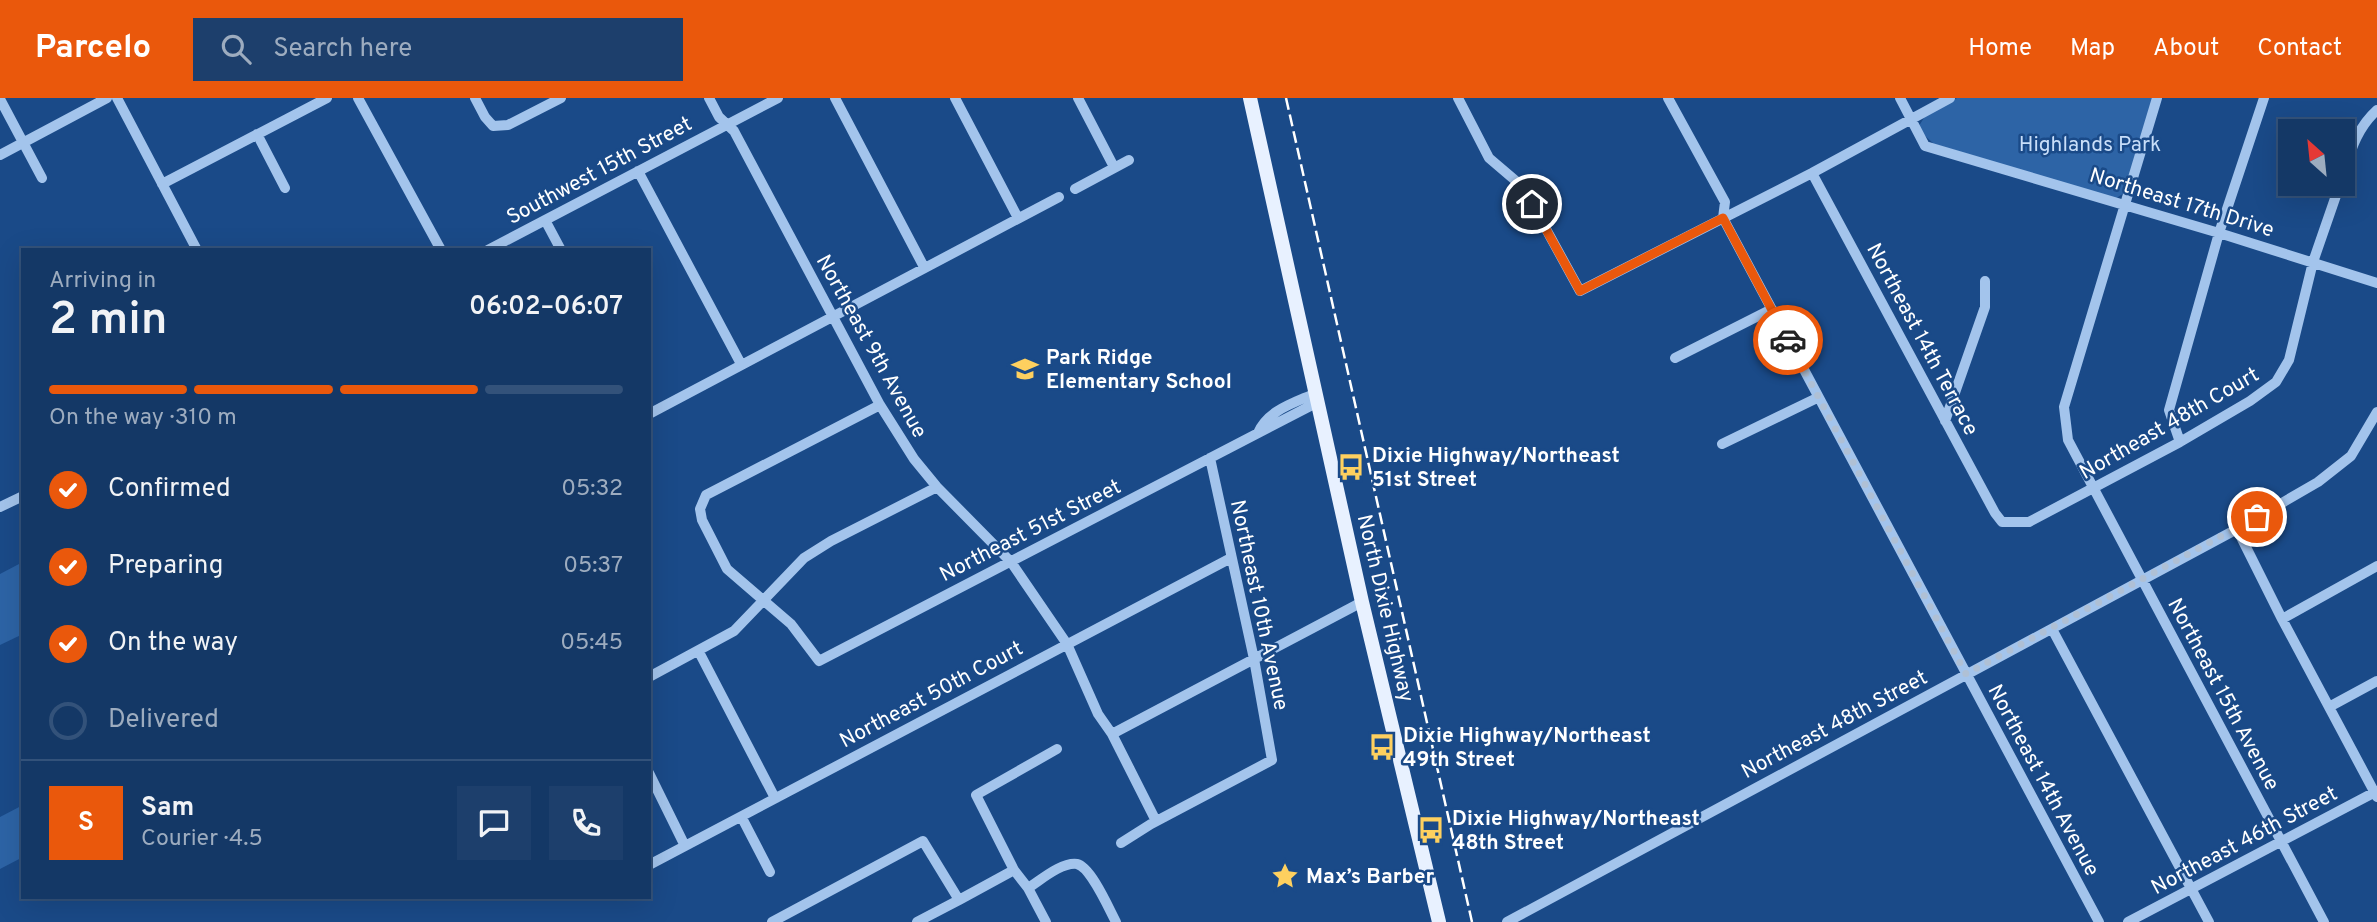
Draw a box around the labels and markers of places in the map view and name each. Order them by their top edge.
pin [1502,174,1562,234]
place label: Park Ridge Elementary School [1046,345,1232,396]
school or university icon: Park Ridge Elementary School [1010,354,1040,384]
place label: Dixie Highway/Northeast 51st Street [1372,443,1620,494]
bus stop icon: Dixie Highway/Northeast 51st Street [1336,452,1366,482]
pin [2227,487,2287,547]
place label: Dixie Highway/Northeast 49th Street [1403,723,1651,774]
bus stop icon: Dixie Highway/Northeast 49th Street [1367,732,1397,762]
place label: Dixie Highway/Northeast 48th Street [1452,806,1700,857]
bus stop icon: Dixie Highway/Northeast 48th Street [1416,815,1446,845]
place icon: Max’s Barber [1270,861,1300,891]
place label: Max’s Barber [1306,864,1434,891]

